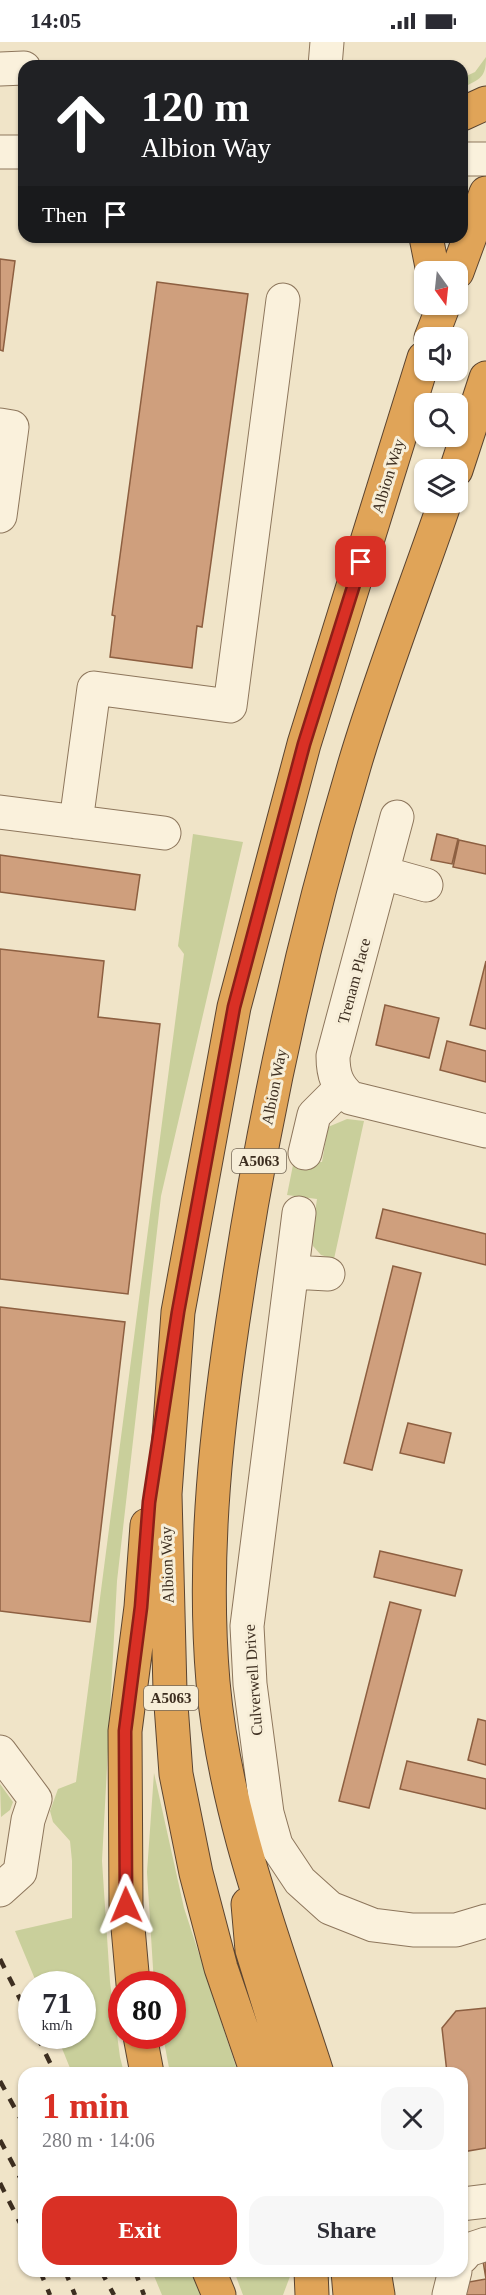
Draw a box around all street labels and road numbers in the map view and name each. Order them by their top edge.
street label: Albion Way [369,437,408,516]
street label: Trenam Place [334,936,374,1026]
street label: Albion Way [258,1048,291,1127]
road number: A5063 [232,1149,286,1173]
street label: Albion Way [157,1526,178,1604]
street label: Culverwell Drive [241,1624,265,1736]
road number: A5063 [144,1686,198,1710]

